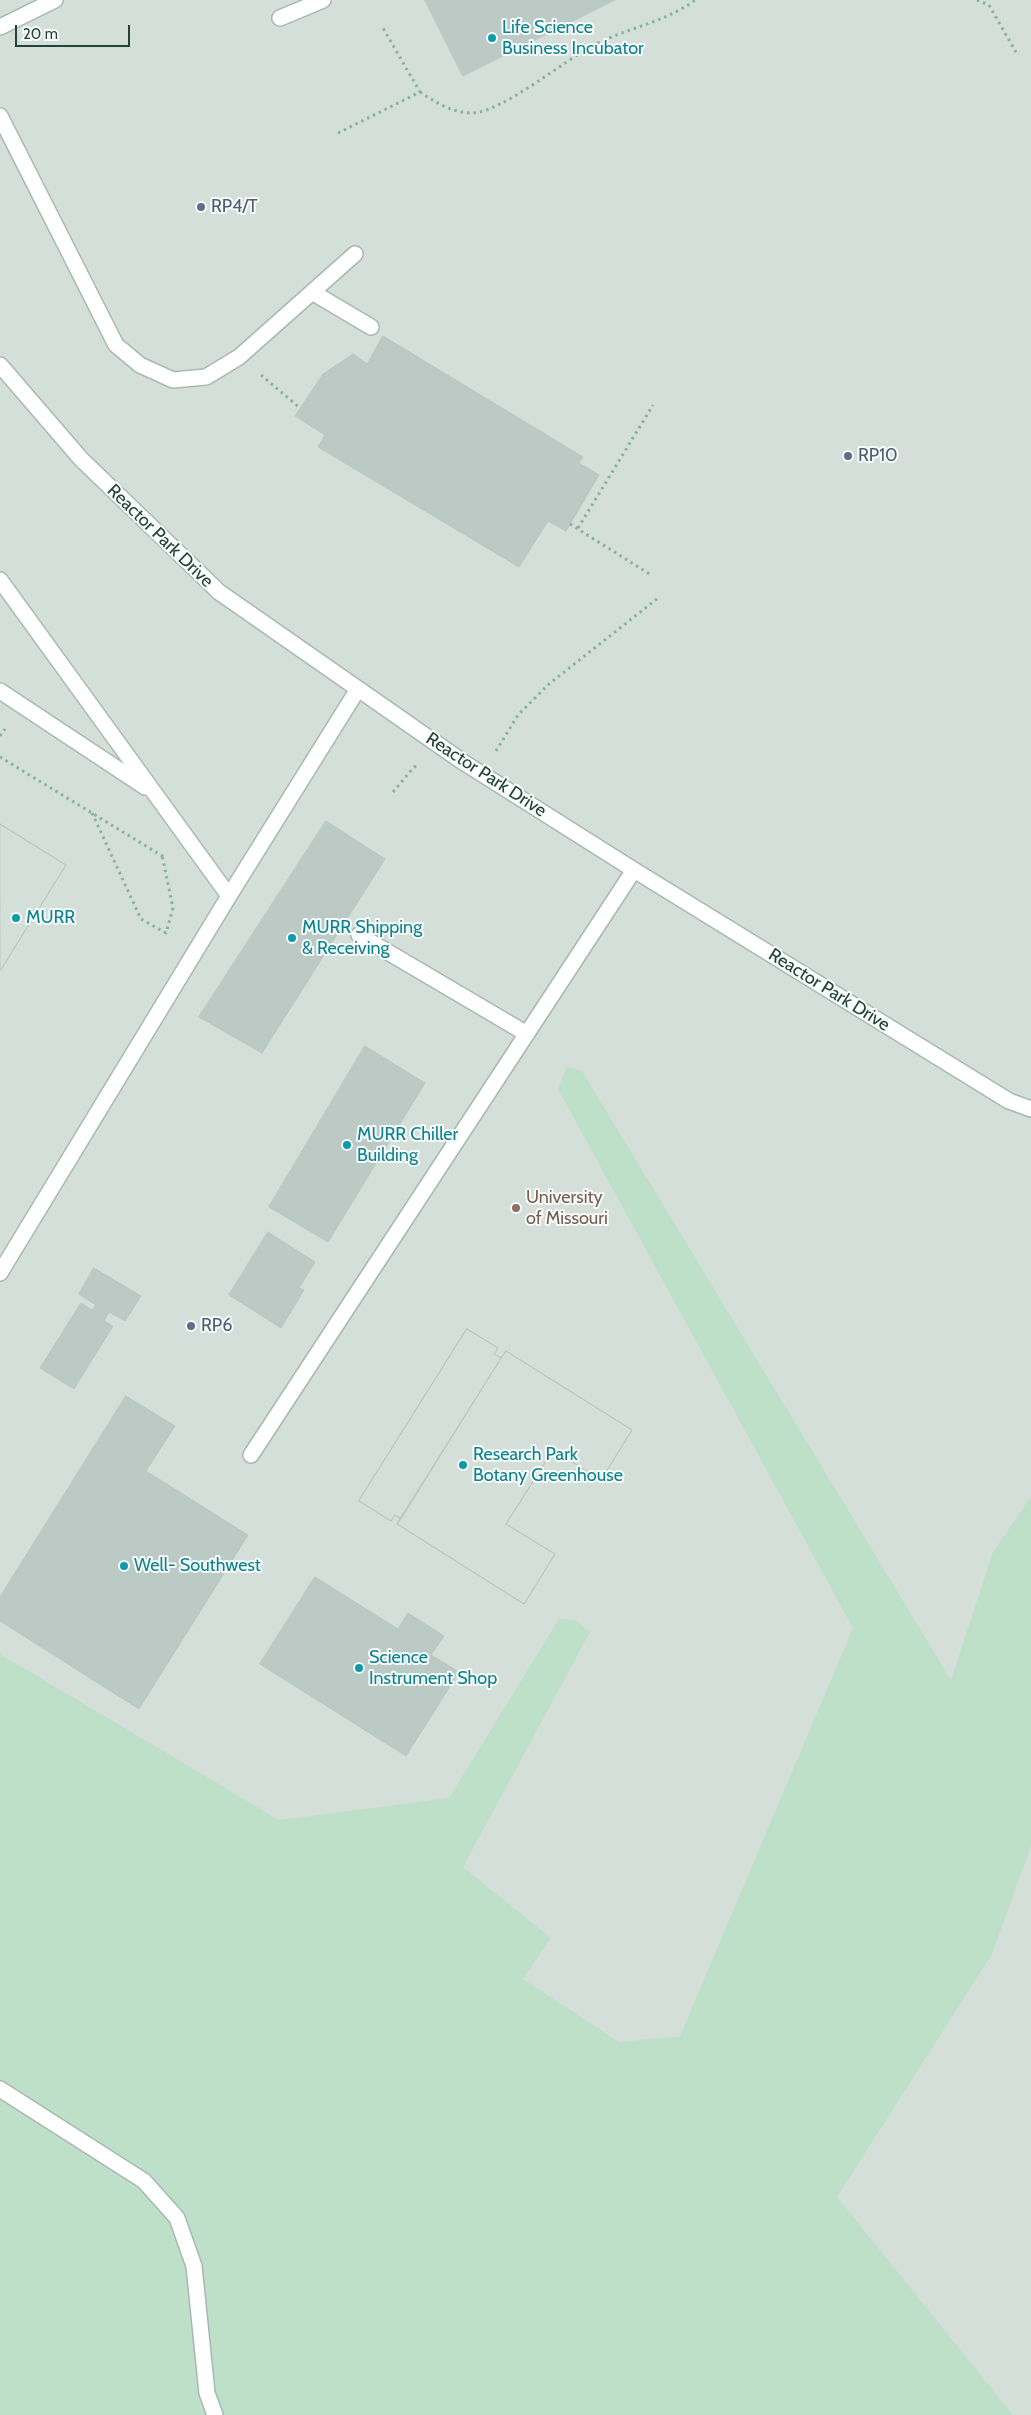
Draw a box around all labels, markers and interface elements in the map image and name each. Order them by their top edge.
scale bar [18,15,132,47]
place label: Life Science Business Incubator [502,17,644,59]
text: 20 m [23,25,58,43]
marker: Life Science Business Incubator [486,32,498,44]
place label: RP4/T [211,196,258,218]
marker: RP4/T [195,201,207,213]
place label: RP10 [858,445,898,467]
marker: RP10 [842,450,854,462]
street label: Reactor Park Drive [102,480,218,592]
street label: Reactor Park Drive [422,728,550,822]
place label: MURR [26,907,75,929]
marker: MURR [10,912,22,924]
place label: MURR Shipping & Receiving [302,917,422,960]
marker: MURR Shipping & Receiving [286,932,298,944]
street label: Reactor Park Drive [764,944,894,1036]
place label: MURR Chiller Building [357,1124,458,1166]
marker: MURR Chiller Building [341,1139,353,1151]
place label: University of Missouri [526,1187,608,1230]
marker: University of Missouri [510,1202,522,1214]
place label: RP6 [201,1315,232,1337]
marker: RP6 [185,1320,197,1332]
place label: Research Park Botany Greenhouse [473,1444,623,1486]
marker: Research Park Botany Greenhouse [457,1459,469,1471]
place label: Well- Southwest [134,1555,261,1577]
marker: Well- Southwest [118,1560,130,1572]
place label: Science Instrument Shop [369,1647,497,1690]
marker: Science Instrument Shop [353,1662,365,1674]

